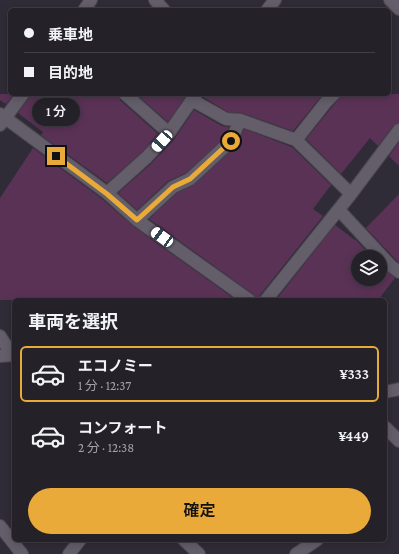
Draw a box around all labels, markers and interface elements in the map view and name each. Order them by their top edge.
text: 乗車地 [48,27,93,43]
text: 目的地 [48,65,93,81]
callout: 1 分 [32,98,80,126]
text: 1 分 [46,104,66,119]
car [150,128,174,154]
route start [222,132,240,150]
route end [47,147,65,165]
car [149,225,175,249]
map controls [351,250,387,286]
button: layers [351,250,387,286]
text: 車両を選択 [28,312,118,332]
icon: car [30,356,66,392]
text: エコノミー [78,358,153,374]
text: ¥333 [340,366,369,382]
text: 1 分 · 12:37 [78,378,131,393]
icon: car [30,418,66,454]
text: コンフォート [78,420,168,436]
text: ¥449 [338,428,369,444]
text: 2 分 · 12:38 [78,440,134,455]
button: 確定 [28,488,371,534]

